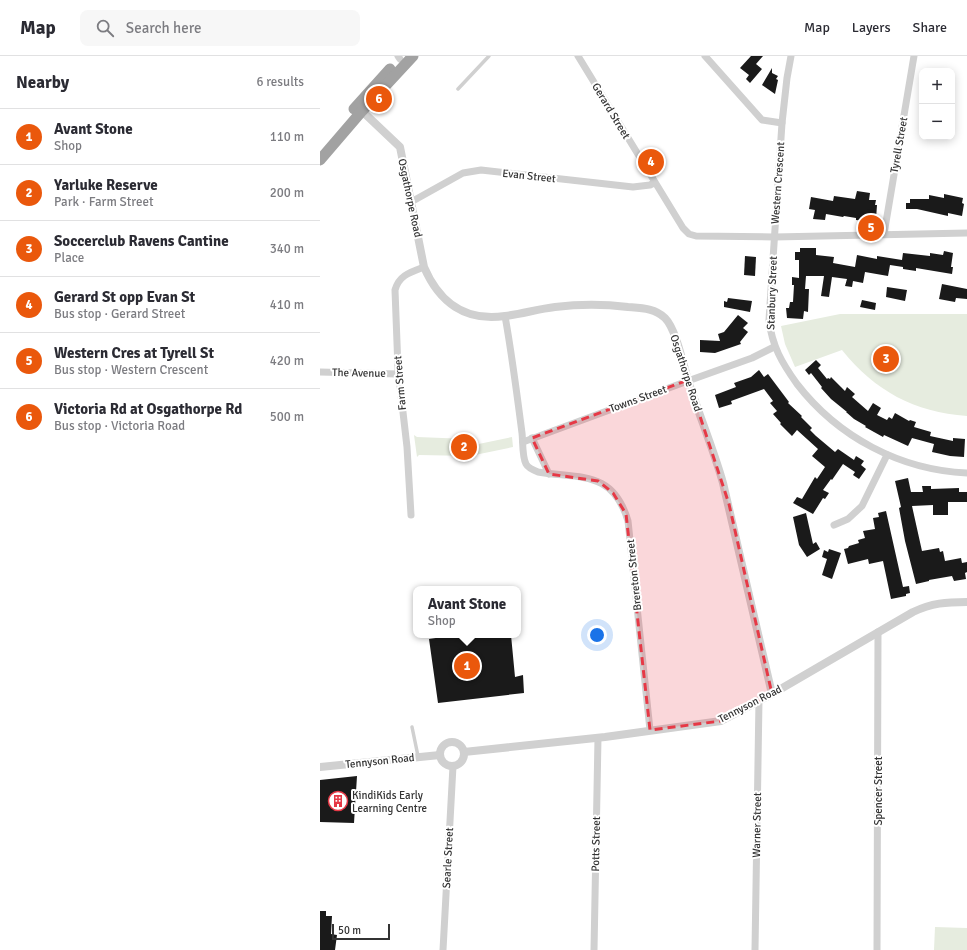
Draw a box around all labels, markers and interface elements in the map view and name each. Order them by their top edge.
search box [80,10,360,46]
text: Map [20,16,56,40]
icon: search [94,17,116,39]
text: Search here [126,19,201,37]
text: Map [804,19,830,36]
text: Layers [852,19,891,36]
text: Share [913,19,947,36]
map controls [919,68,955,140]
button: + [919,68,955,104]
text: Nearby [16,72,69,93]
text: 6 results [256,74,304,90]
street label: Gerard Street [589,81,633,141]
pin: 6 [366,84,392,114]
button: − [919,104,955,140]
street label: Tyrell Street [888,116,910,174]
text: Avant Stone [54,120,133,138]
text: 1 [25,129,33,145]
text: 110 m [270,129,304,145]
text: Shop [54,138,82,154]
street label: Western Crescent [769,141,787,224]
pin: 4 [638,147,664,177]
street label: Osgathorpe Road [395,157,425,239]
street label: Evan Street [502,167,557,185]
text: Yarluke Reserve [54,176,158,194]
text: 2 [25,185,33,201]
text: 200 m [270,185,304,201]
text: Park · Farm Street [54,194,153,210]
pin: 5 [858,213,884,243]
text: Soccerclub Ravens Cantine [54,232,229,250]
text: 3 [25,241,33,257]
text: 340 m [270,241,304,257]
text: Place [54,250,84,266]
street label: Stanbury Street [764,256,780,330]
text: Gerard St opp Evan St [54,288,195,306]
text: 4 [25,297,33,313]
text: 410 m [270,297,304,313]
text: Bus stop · Gerard Street [54,306,185,322]
street label: Osgathorpe Road [667,333,705,413]
text: Western Cres at Tyrell St [54,344,214,362]
pin: 3 [873,344,899,374]
text: 5 [25,353,33,369]
text: 420 m [270,353,304,369]
street label: Farm Street [391,355,409,411]
text: Bus stop · Western Crescent [54,362,208,378]
street label: The Avenue [332,366,386,380]
street label: Towns Street [608,383,669,415]
text: Victoria Rd at Osgathorpe Rd [54,400,242,418]
text: 6 [25,409,33,425]
text: 500 m [270,409,304,425]
text: Bus stop · Victoria Road [54,418,185,434]
pin: 2 [451,432,477,462]
street label: Brereton Street [624,539,644,611]
popup [413,586,521,638]
text: Avant Stone [428,595,506,613]
text: Shop [428,613,456,629]
your location [587,625,607,645]
pin: 1 [454,651,480,681]
street label: Tennyson Road [716,682,784,726]
street label: Tennyson Road [345,751,415,771]
street label: Spencer Street [872,756,885,826]
place label: KindiKids Early Learning Centre [352,789,427,815]
building icon: KindiKids Early Learning Centre [327,790,349,812]
street label: Warner Street [750,792,764,858]
street label: Potts Street [589,816,603,872]
street label: Searle Street [440,827,456,889]
scale bar [332,922,390,941]
text: 50 m [338,924,361,937]

